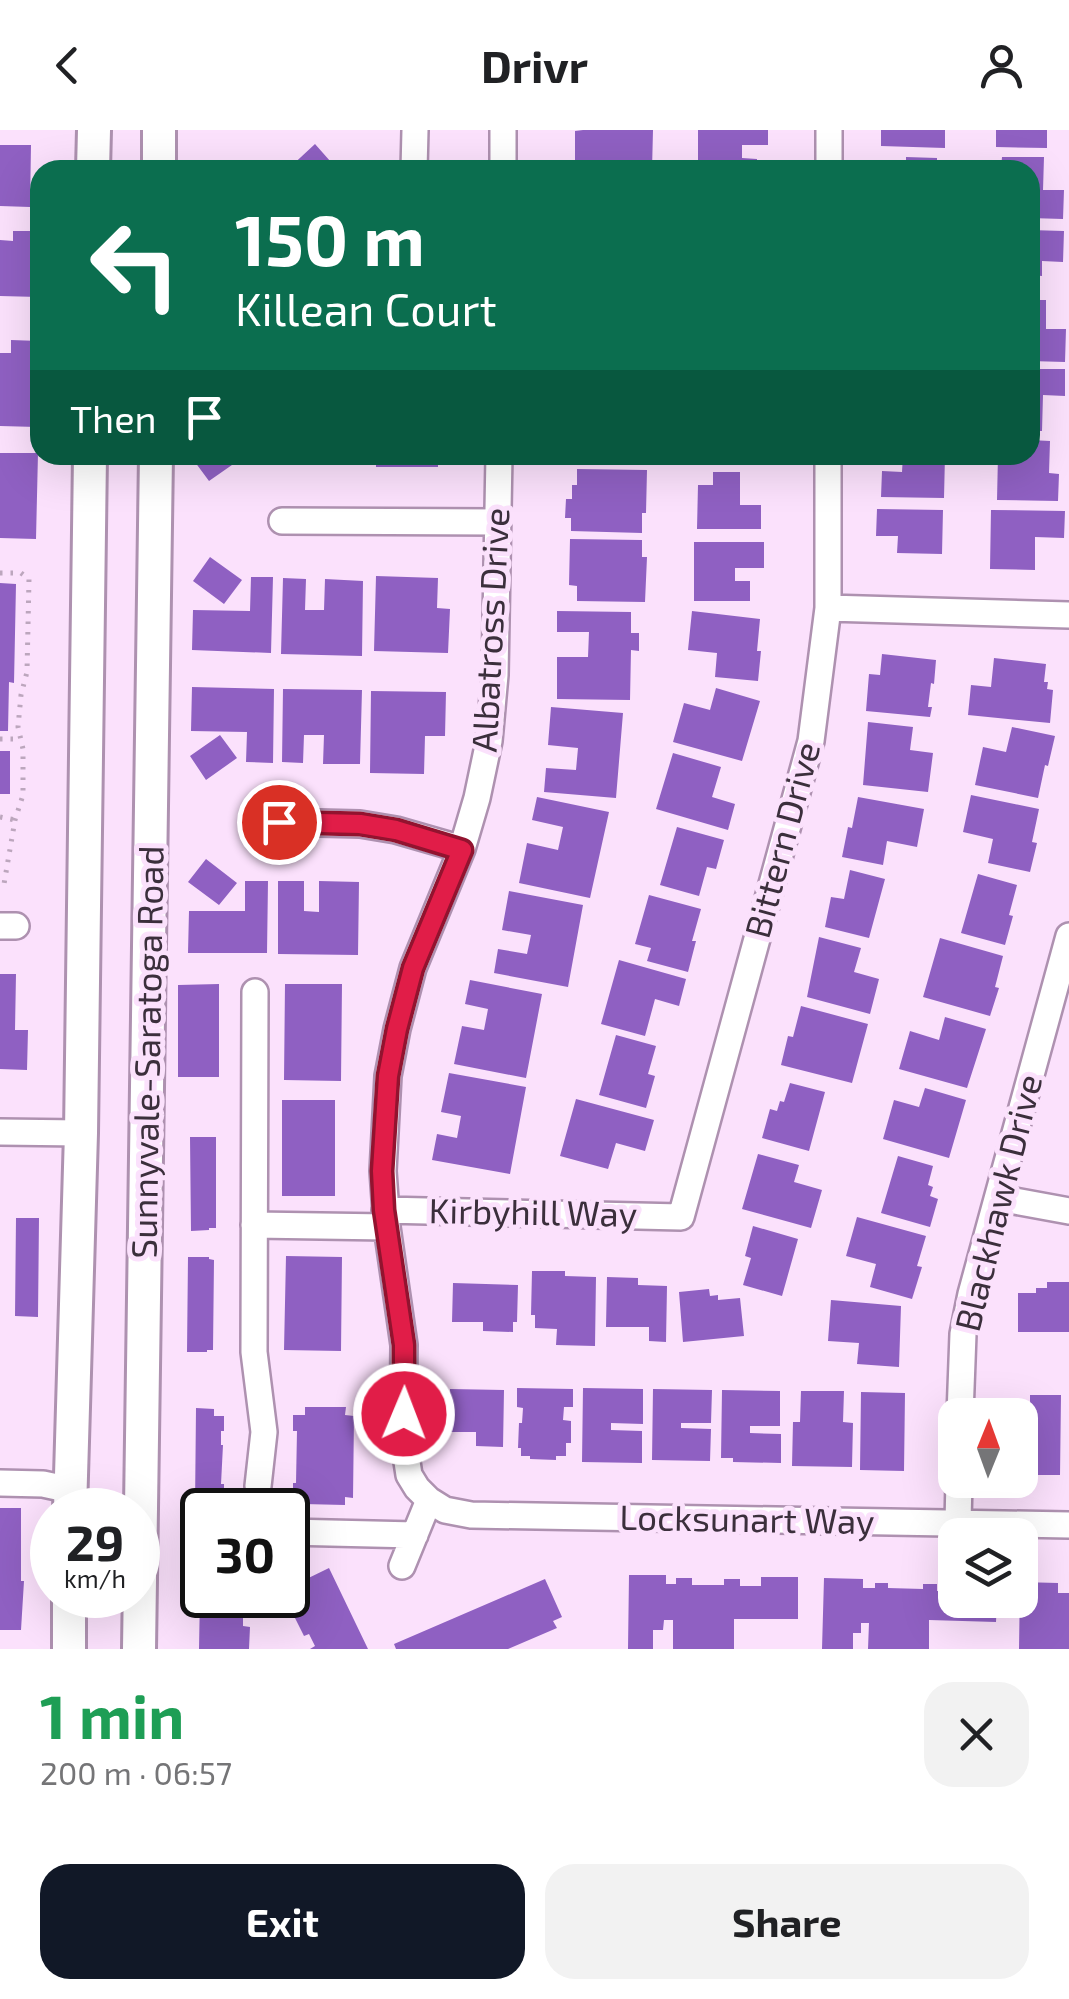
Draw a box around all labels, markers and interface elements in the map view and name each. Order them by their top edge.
icon: back [40,38,95,93]
text: Drivr [481,38,588,92]
icon: person [974,38,1029,93]
text: 150 m [235,196,425,280]
icon: left [70,200,200,330]
text: Killean Court [235,281,497,335]
icon: arrive [177,390,232,445]
text: Then [70,395,157,441]
street label: Albatross Drive [462,507,516,753]
street label: Bittern Drive [735,737,827,942]
pin [237,780,322,865]
icon: arrive [252,795,307,850]
street label: Sunnyvale-Saratoga Road [121,845,171,1259]
street label: Blackhawk Drive [945,1070,1049,1335]
street label: Kirbyhill Way [428,1188,638,1234]
position arrow [352,1362,456,1466]
north arrow [938,1398,1038,1498]
map controls [938,1398,1038,1618]
speed limit sign: 30 [180,1488,310,1618]
street label: Locksunart Way [619,1495,875,1541]
text: 29 [66,1511,124,1571]
button: layers [938,1518,1038,1618]
text: km/h [64,1563,126,1593]
text: 1 min [40,1679,184,1751]
button: close [924,1682,1029,1787]
text: 200 m · 06:57 [40,1753,232,1791]
button: Exit [40,1864,525,1979]
button: Share [545,1864,1029,1979]

